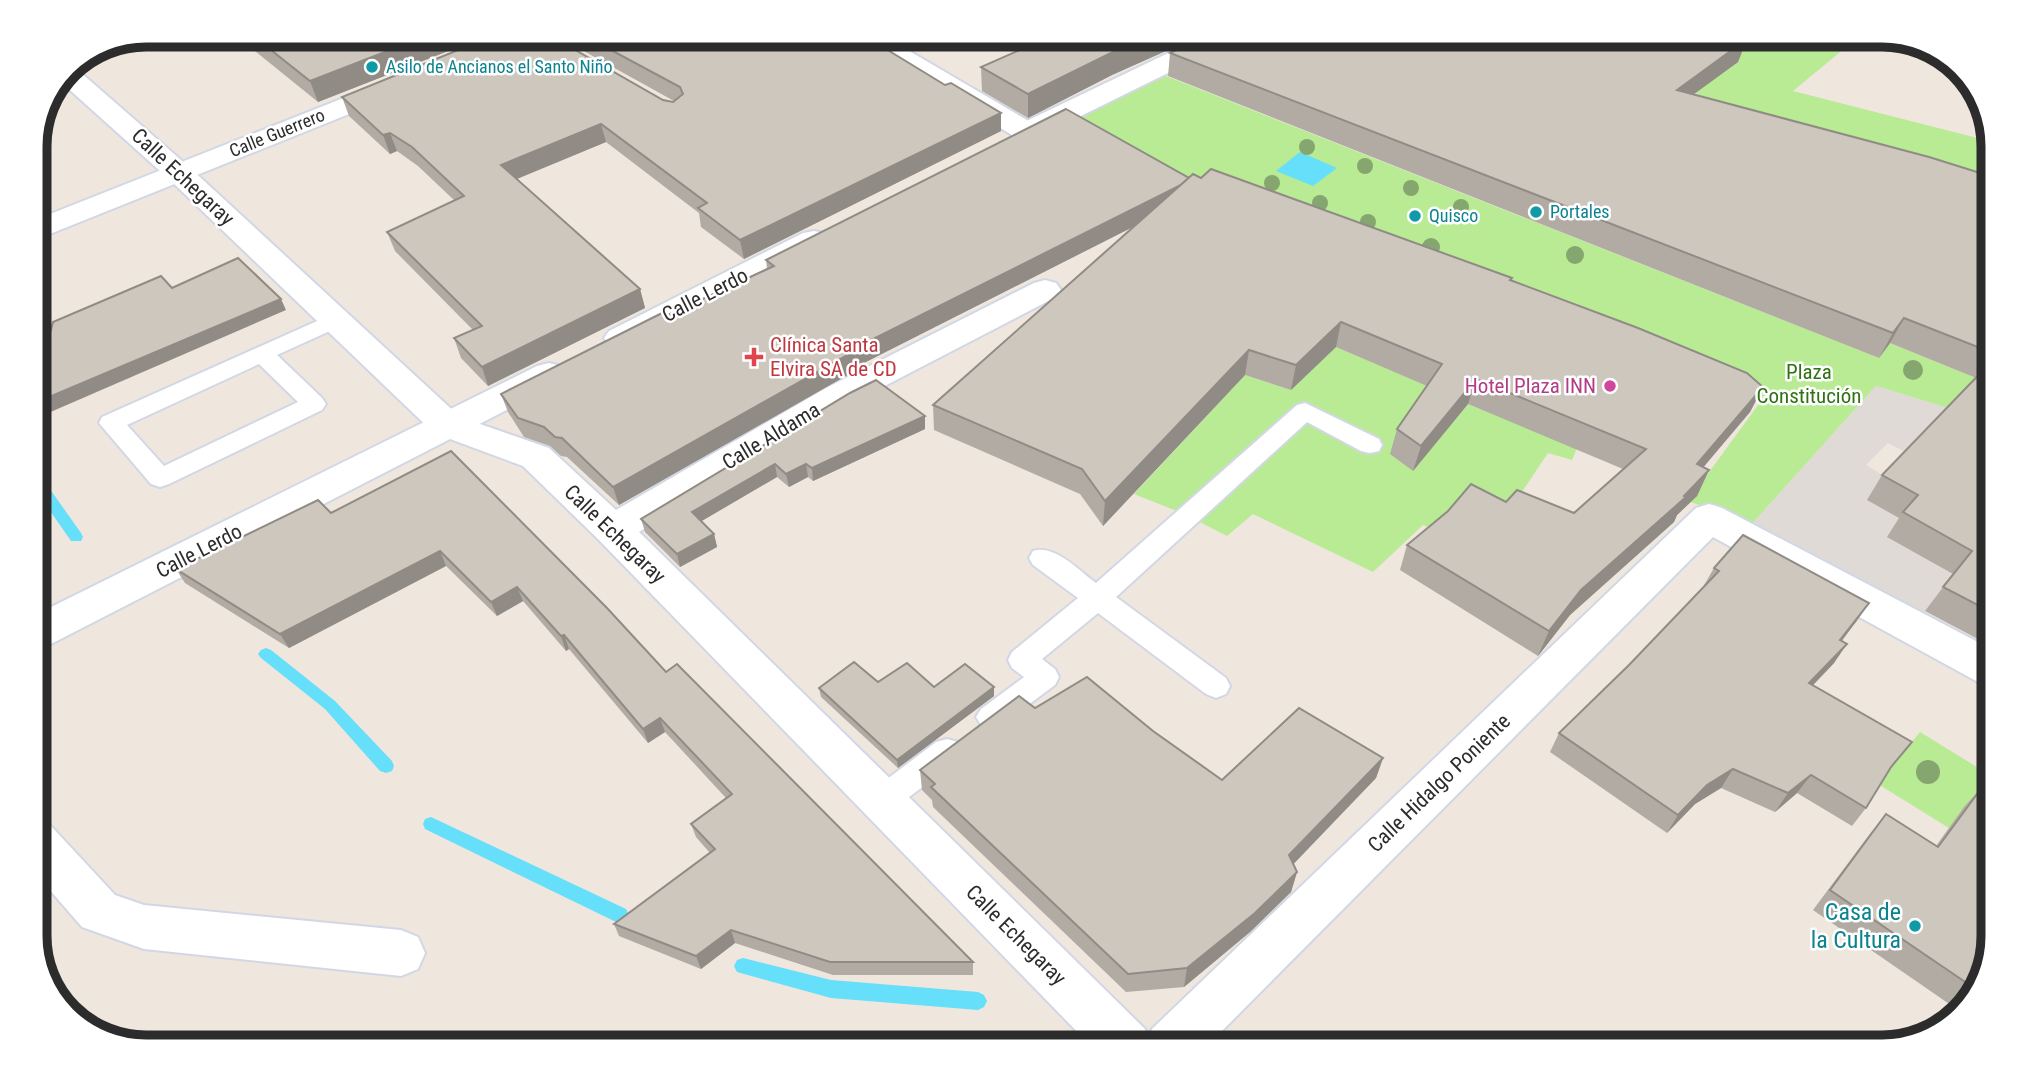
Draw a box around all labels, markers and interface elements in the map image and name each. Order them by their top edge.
place label: Asilo de Ancianos el Santo Niño [386,56,613,77]
marker: Asilo de Ancianos el Santo Niño [364,59,380,75]
street label: Calle Guerrero [226,104,328,161]
street label: Calle Echegaray [127,123,239,231]
place label: Portales [1550,201,1610,222]
marker: Portales [1528,204,1544,220]
place label: Quisco [1429,205,1478,226]
marker: Quisco [1407,208,1423,224]
street label: Calle Lerdo [658,263,752,327]
place label: Clínica Santa Elvira SA de CD [770,333,897,381]
marker: Clínica Santa Elvira SA de CD [744,347,764,367]
park label: Plaza Constitución [1757,360,1861,408]
place label: Hotel Plaza INN [1465,374,1596,398]
marker: Hotel Plaza INN [1602,378,1618,394]
street label: Calle Aldama [718,398,824,474]
street label: Calle Echegaray [559,480,671,588]
street label: Calle Lerdo [152,519,246,583]
street label: Calle Hidalgo Poniente [1363,709,1515,857]
street label: Calle Echegaray [961,880,1071,990]
place label: Casa de la Cultura [1811,898,1901,954]
marker: Casa de la Cultura [1907,918,1923,934]

